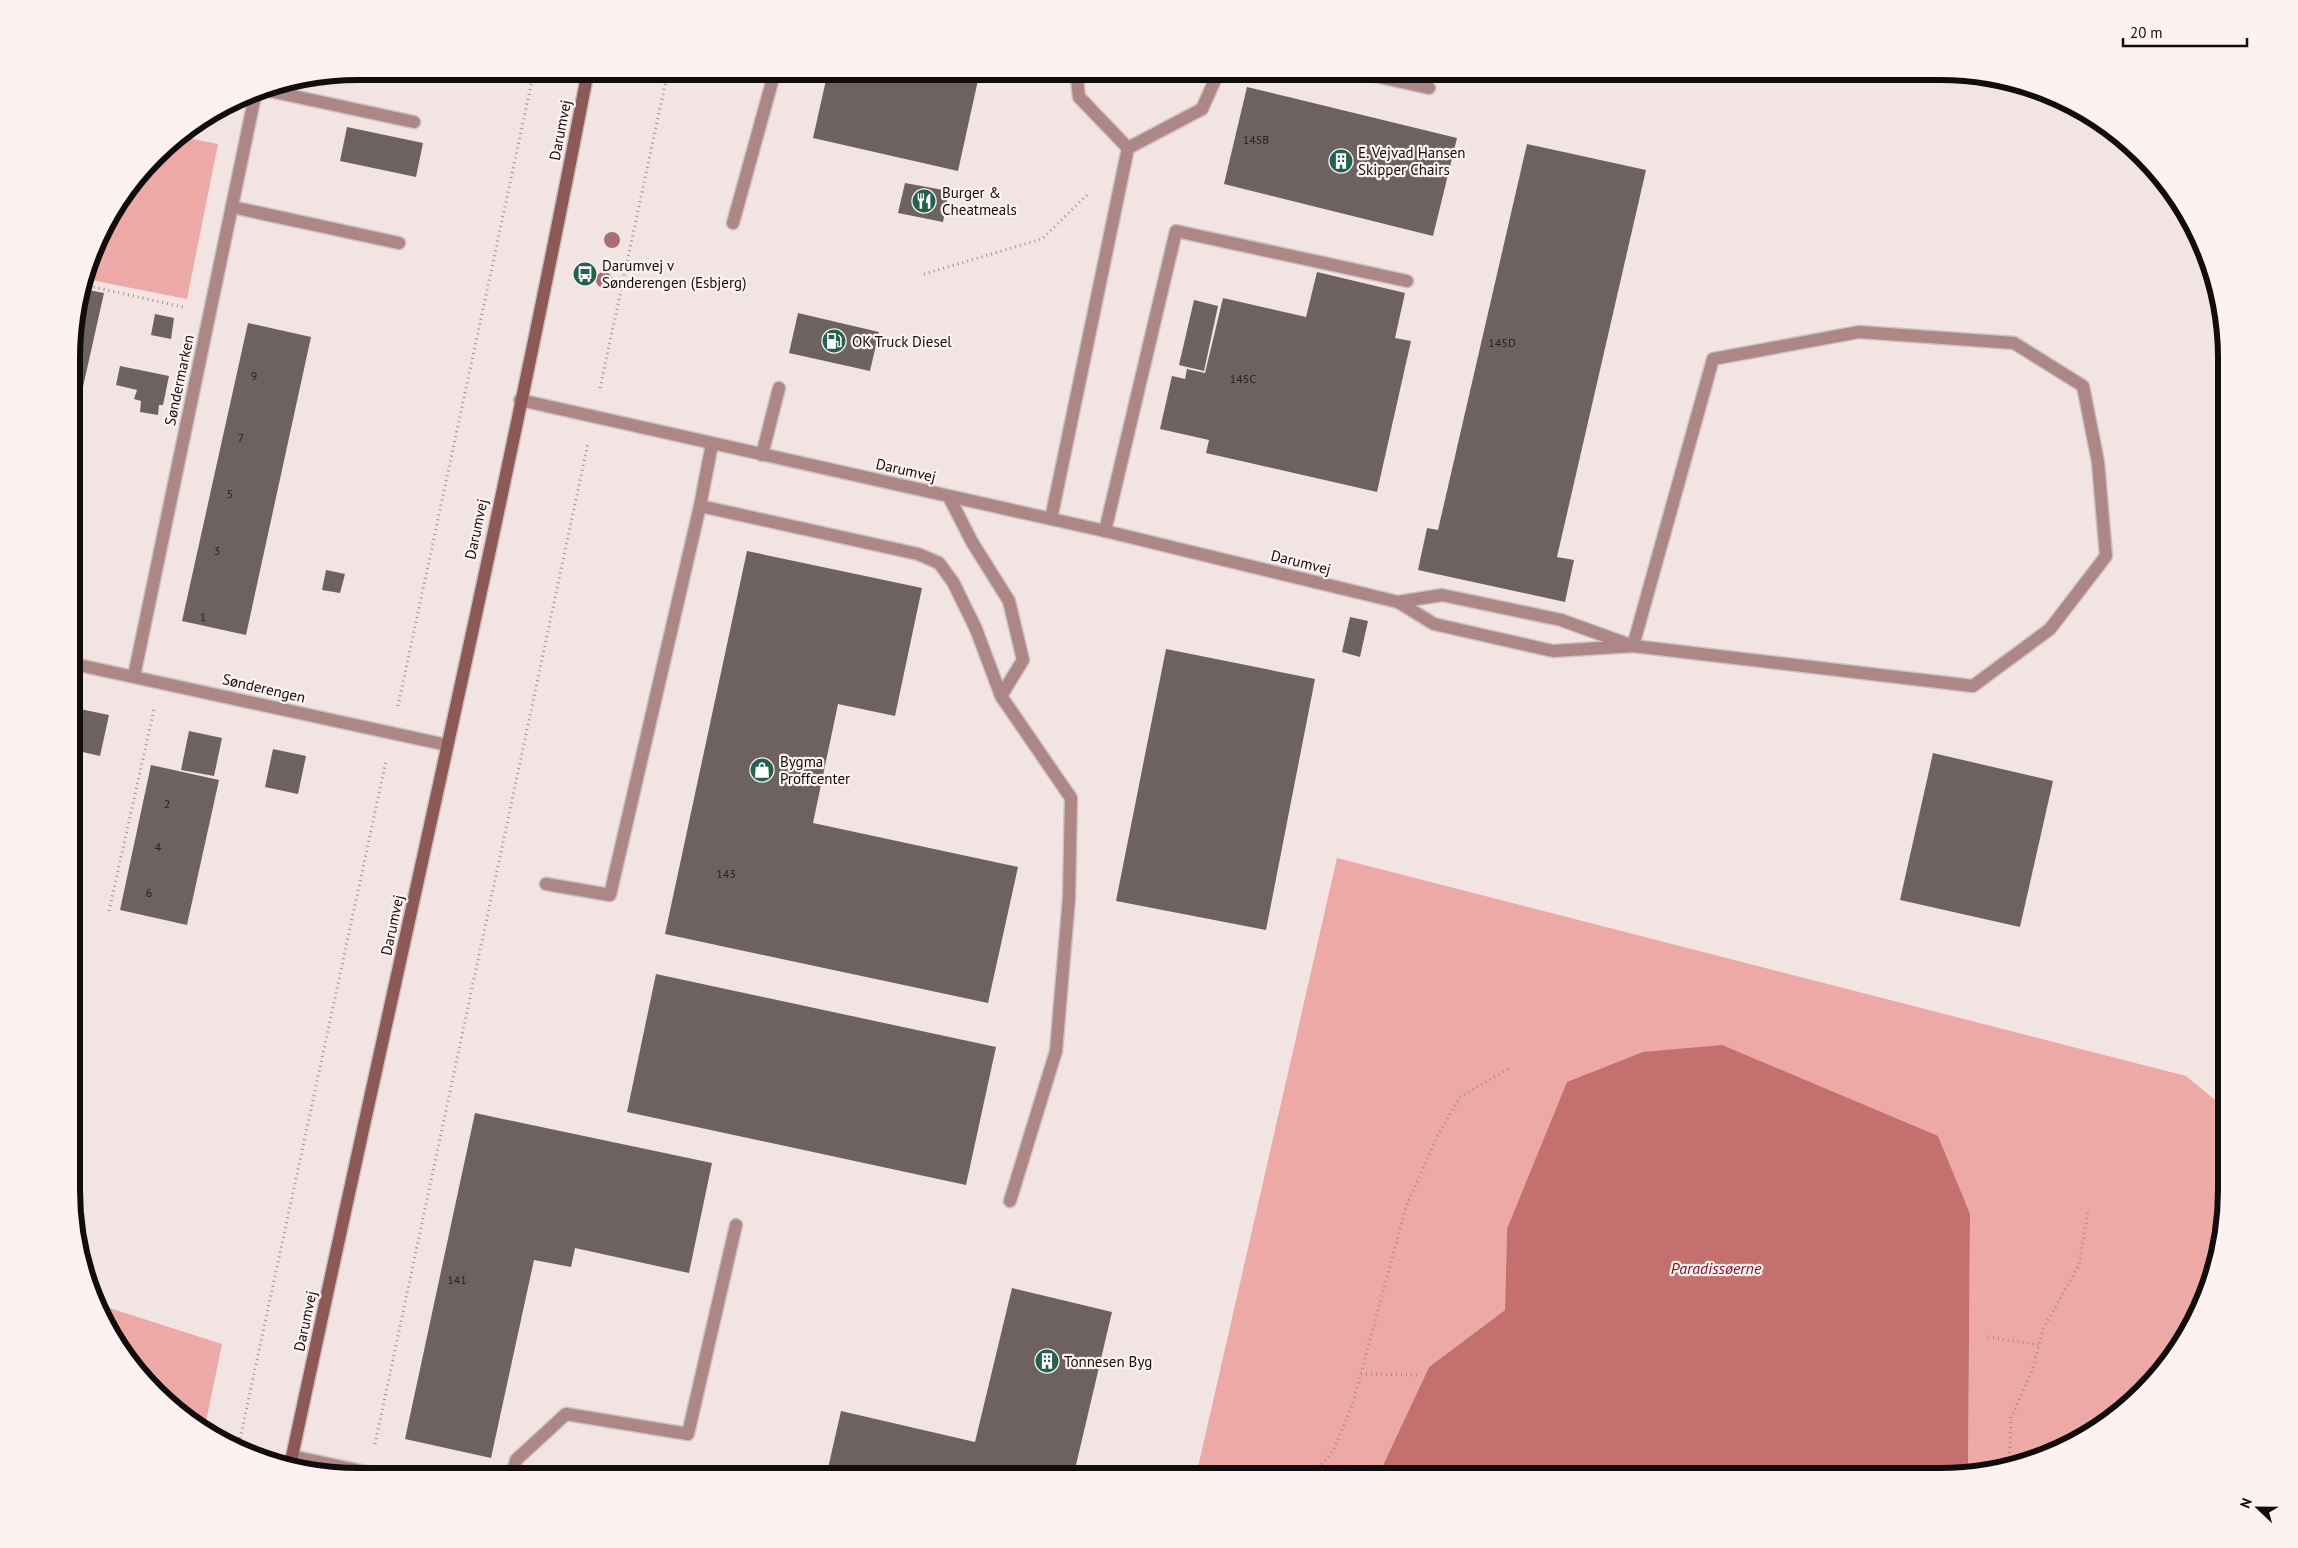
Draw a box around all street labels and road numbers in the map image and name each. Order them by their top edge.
street label: Darumvej [545,98,575,162]
street label: Søndermarken [160,333,198,427]
street label: Darumvej [874,454,938,486]
street label: Darumvej [460,497,492,561]
street label: Darumvej [1269,545,1333,579]
street label: Sønderengen [221,669,307,707]
street label: Darumvej [376,893,408,957]
street label: Darumvej [289,1289,321,1353]

